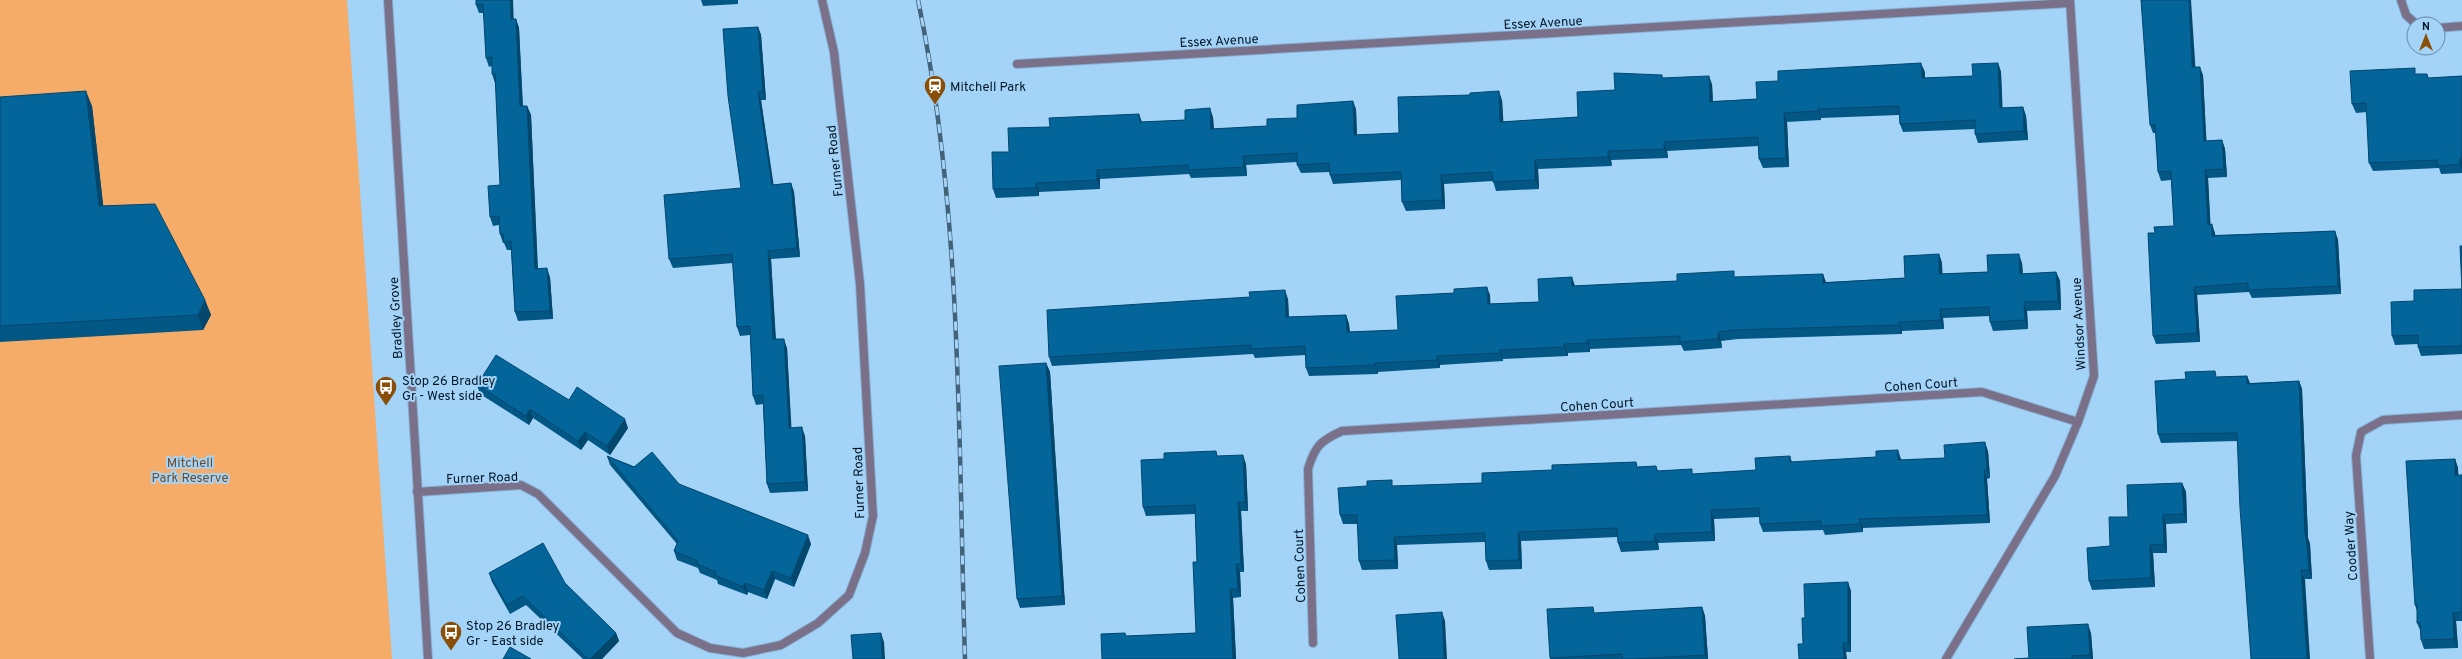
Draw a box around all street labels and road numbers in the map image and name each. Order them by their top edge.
street label: Essex Avenue [1503,14,1583,34]
street label: Essex Avenue [1179,32,1259,52]
street label: Furner Road [824,124,848,197]
street label: Bradley Grove [387,276,407,359]
street label: Windsor Avenue [2070,277,2090,371]
street label: Cohen Court [1884,375,1959,397]
street label: Cohen Court [1560,395,1635,417]
street label: Furner Road [851,447,869,519]
street label: Furner Road [446,470,518,488]
street label: Cooder Way [2342,510,2362,581]
street label: Cohen Court [1292,529,1310,603]

